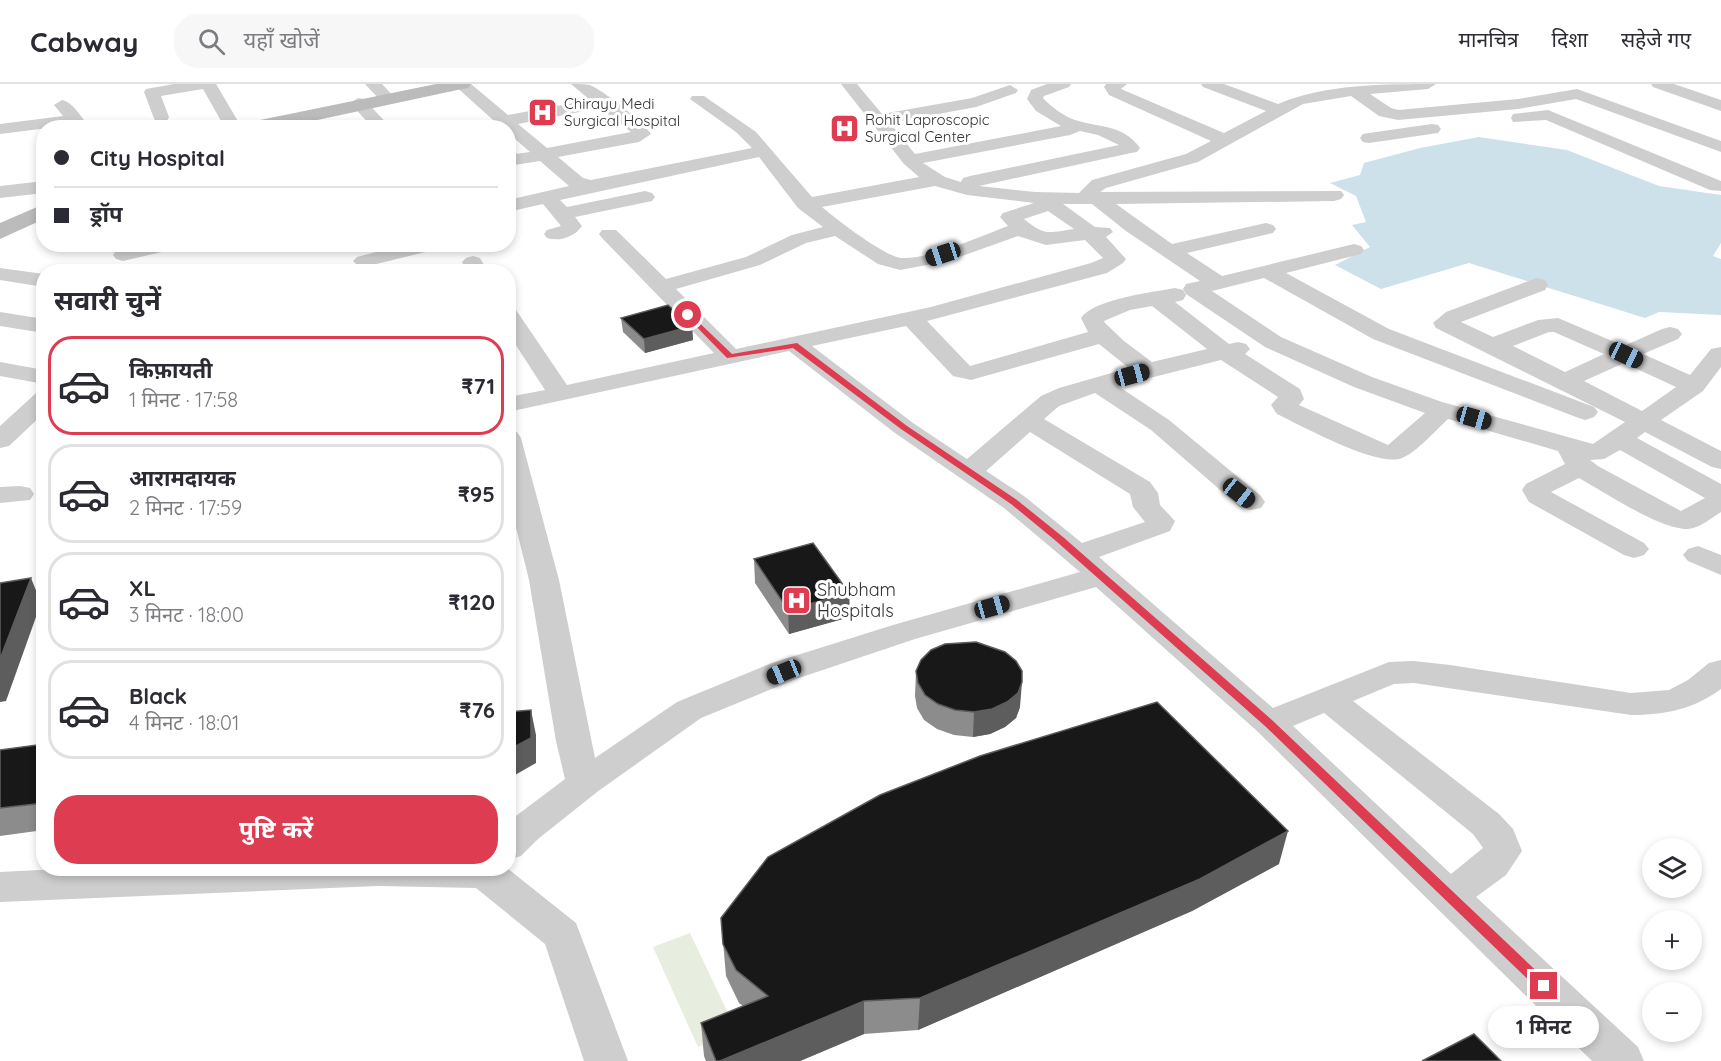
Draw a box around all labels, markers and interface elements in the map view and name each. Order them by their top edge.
search box [174,14,594,68]
text: Cabway [30,24,138,59]
icon: search [195,25,228,58]
text: यहाँ खोजें [243,26,320,54]
text: मानचित्र [1459,26,1519,52]
text: दिशा [1552,26,1588,52]
text: सहेजे गए [1621,26,1691,52]
place label: Chirayu Medi Surgical Hospital [564,94,680,130]
hospital icon: Chirayu Medi Surgical Hospital [527,97,559,129]
place label: Rohit Laproscopic Surgical Center [865,110,990,146]
hospital icon: Rohit Laproscopic Surgical Center [828,113,860,145]
text: City Hospital [90,144,225,172]
text: ड्रॉप [90,200,123,228]
car [923,240,963,268]
text: सवारी चुनें [54,283,161,317]
route start [674,301,701,328]
car [1606,339,1646,371]
text: किफ़ायती [129,356,213,384]
icon: car [57,359,111,413]
car [1112,362,1152,388]
text: ₹71 [461,372,495,400]
text: 1 मिनट · 17:58 [129,387,238,412]
car [1454,404,1494,432]
text: आरामदायक [129,464,236,492]
icon: car [57,467,111,521]
car [1219,475,1259,511]
text: ₹95 [458,480,495,508]
text: 2 मिनट · 17:59 [129,495,242,520]
text: XL [129,574,156,602]
icon: car [57,575,111,629]
place label: Shubham Hospitals [817,578,896,622]
hospital icon: Shubham Hospitals [780,584,812,616]
text: ₹120 [448,588,495,616]
car [972,593,1012,621]
text: 3 मिनट · 18:00 [129,602,244,627]
car [764,657,804,687]
text: Black [129,682,187,710]
icon: car [57,683,111,737]
text: ₹76 [459,696,495,724]
text: 4 मिनट · 18:01 [129,710,239,735]
button: पुष्टि करें [54,795,498,864]
map controls [1642,838,1702,1042]
button: layers [1642,838,1702,898]
button: + [1642,910,1702,970]
route end [1530,972,1557,999]
button: − [1642,982,1702,1042]
callout: 1 मिनट [1488,1007,1600,1049]
text: 1 मिनट [1516,1014,1571,1039]

